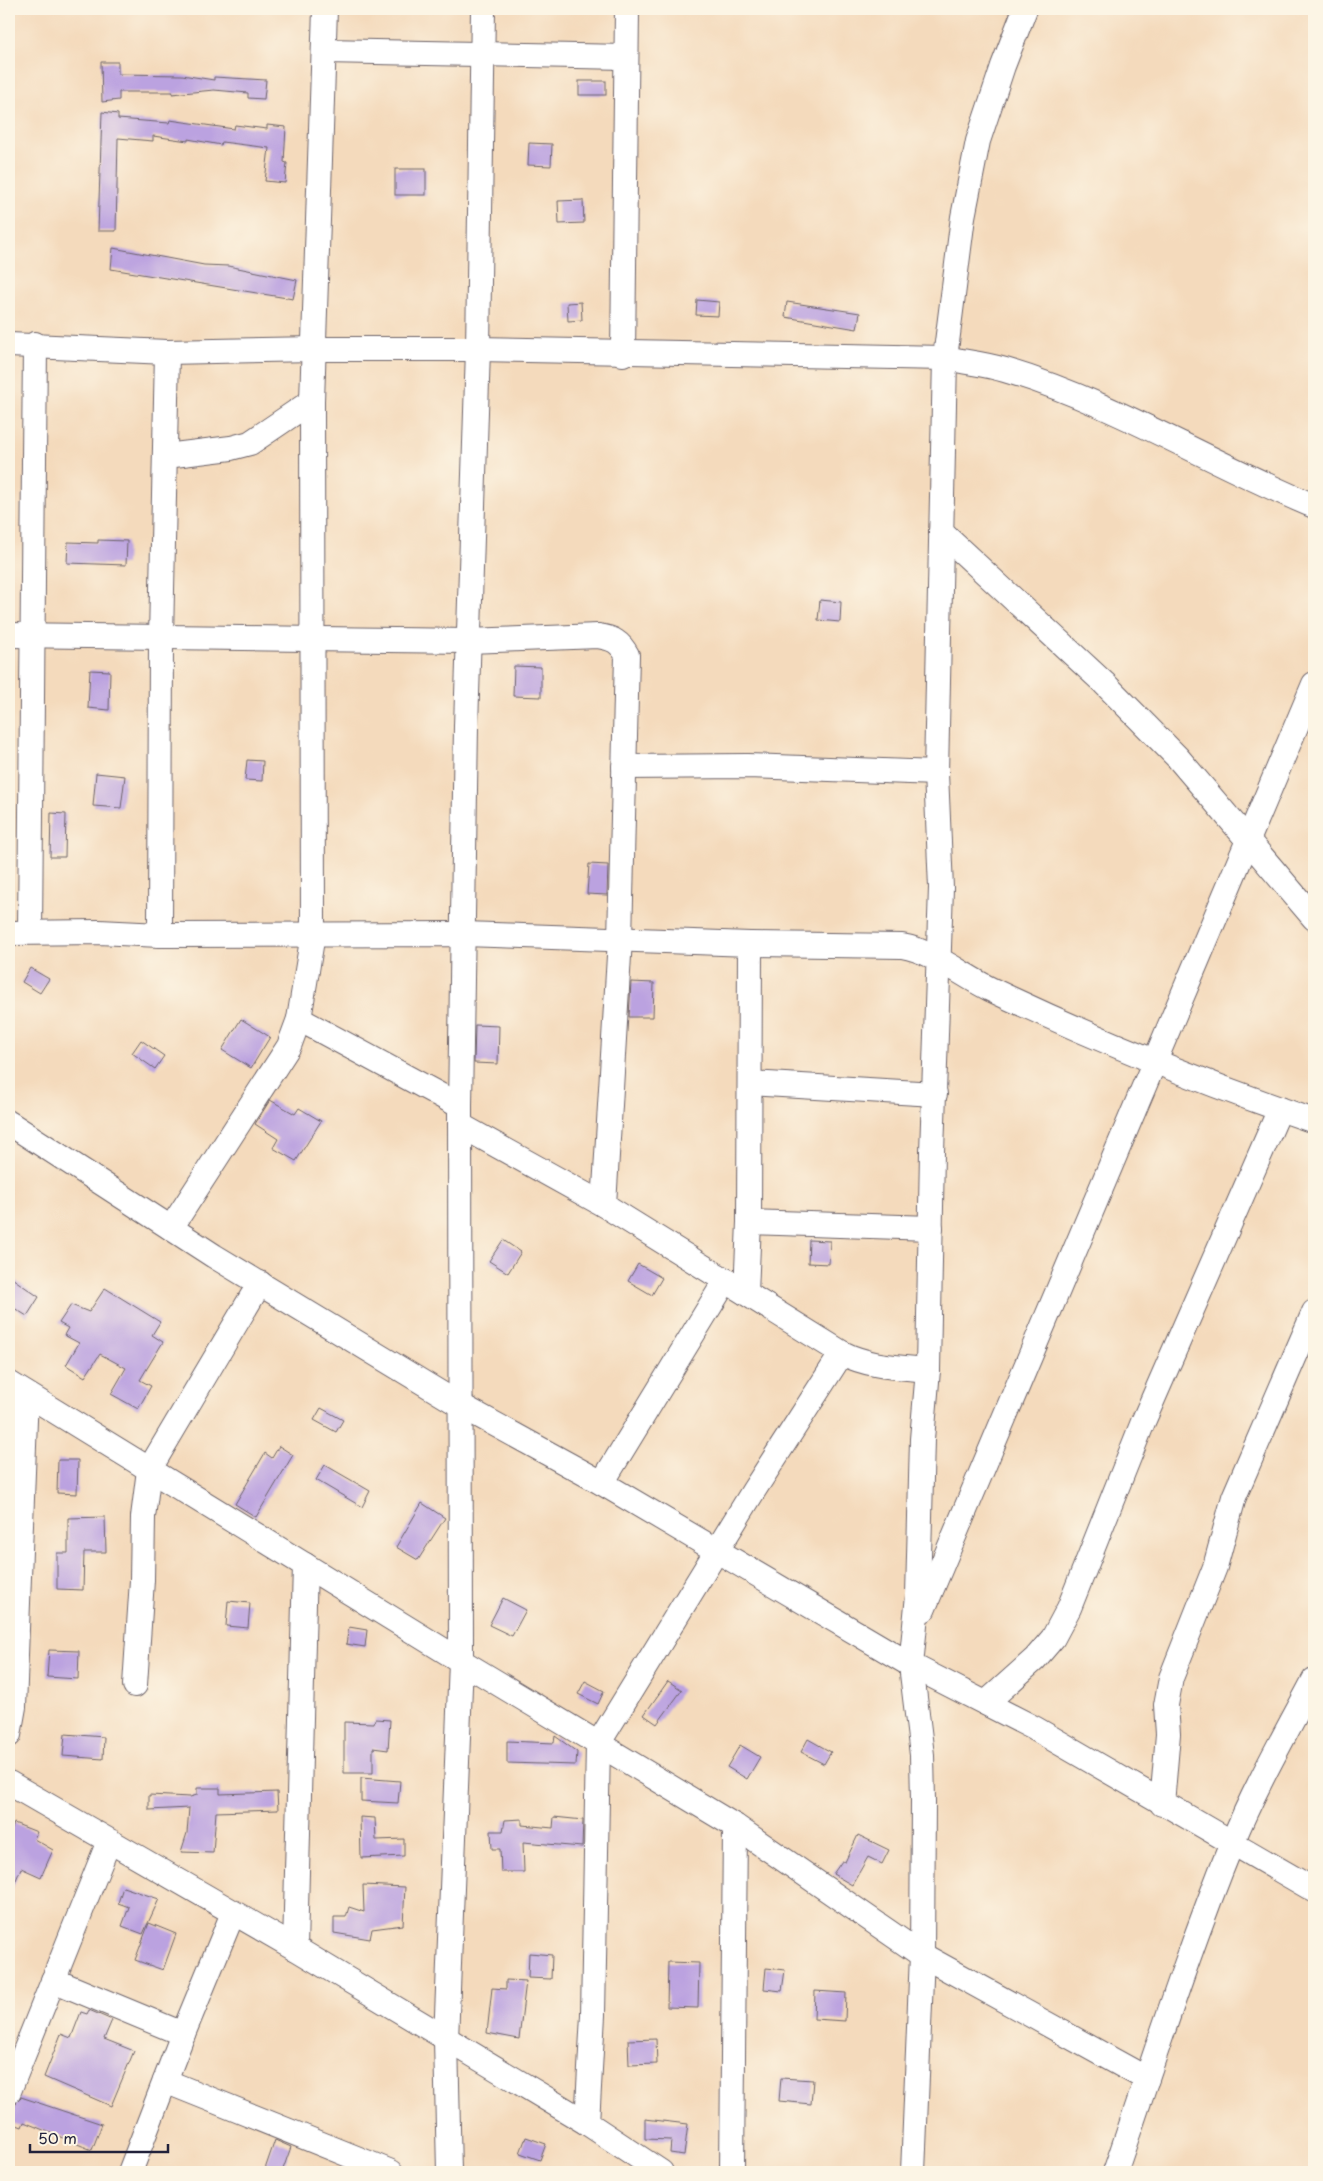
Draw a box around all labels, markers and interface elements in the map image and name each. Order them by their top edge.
scale bar [30,2121,168,2153]
text: 50 m [38,2126,77,2149]

